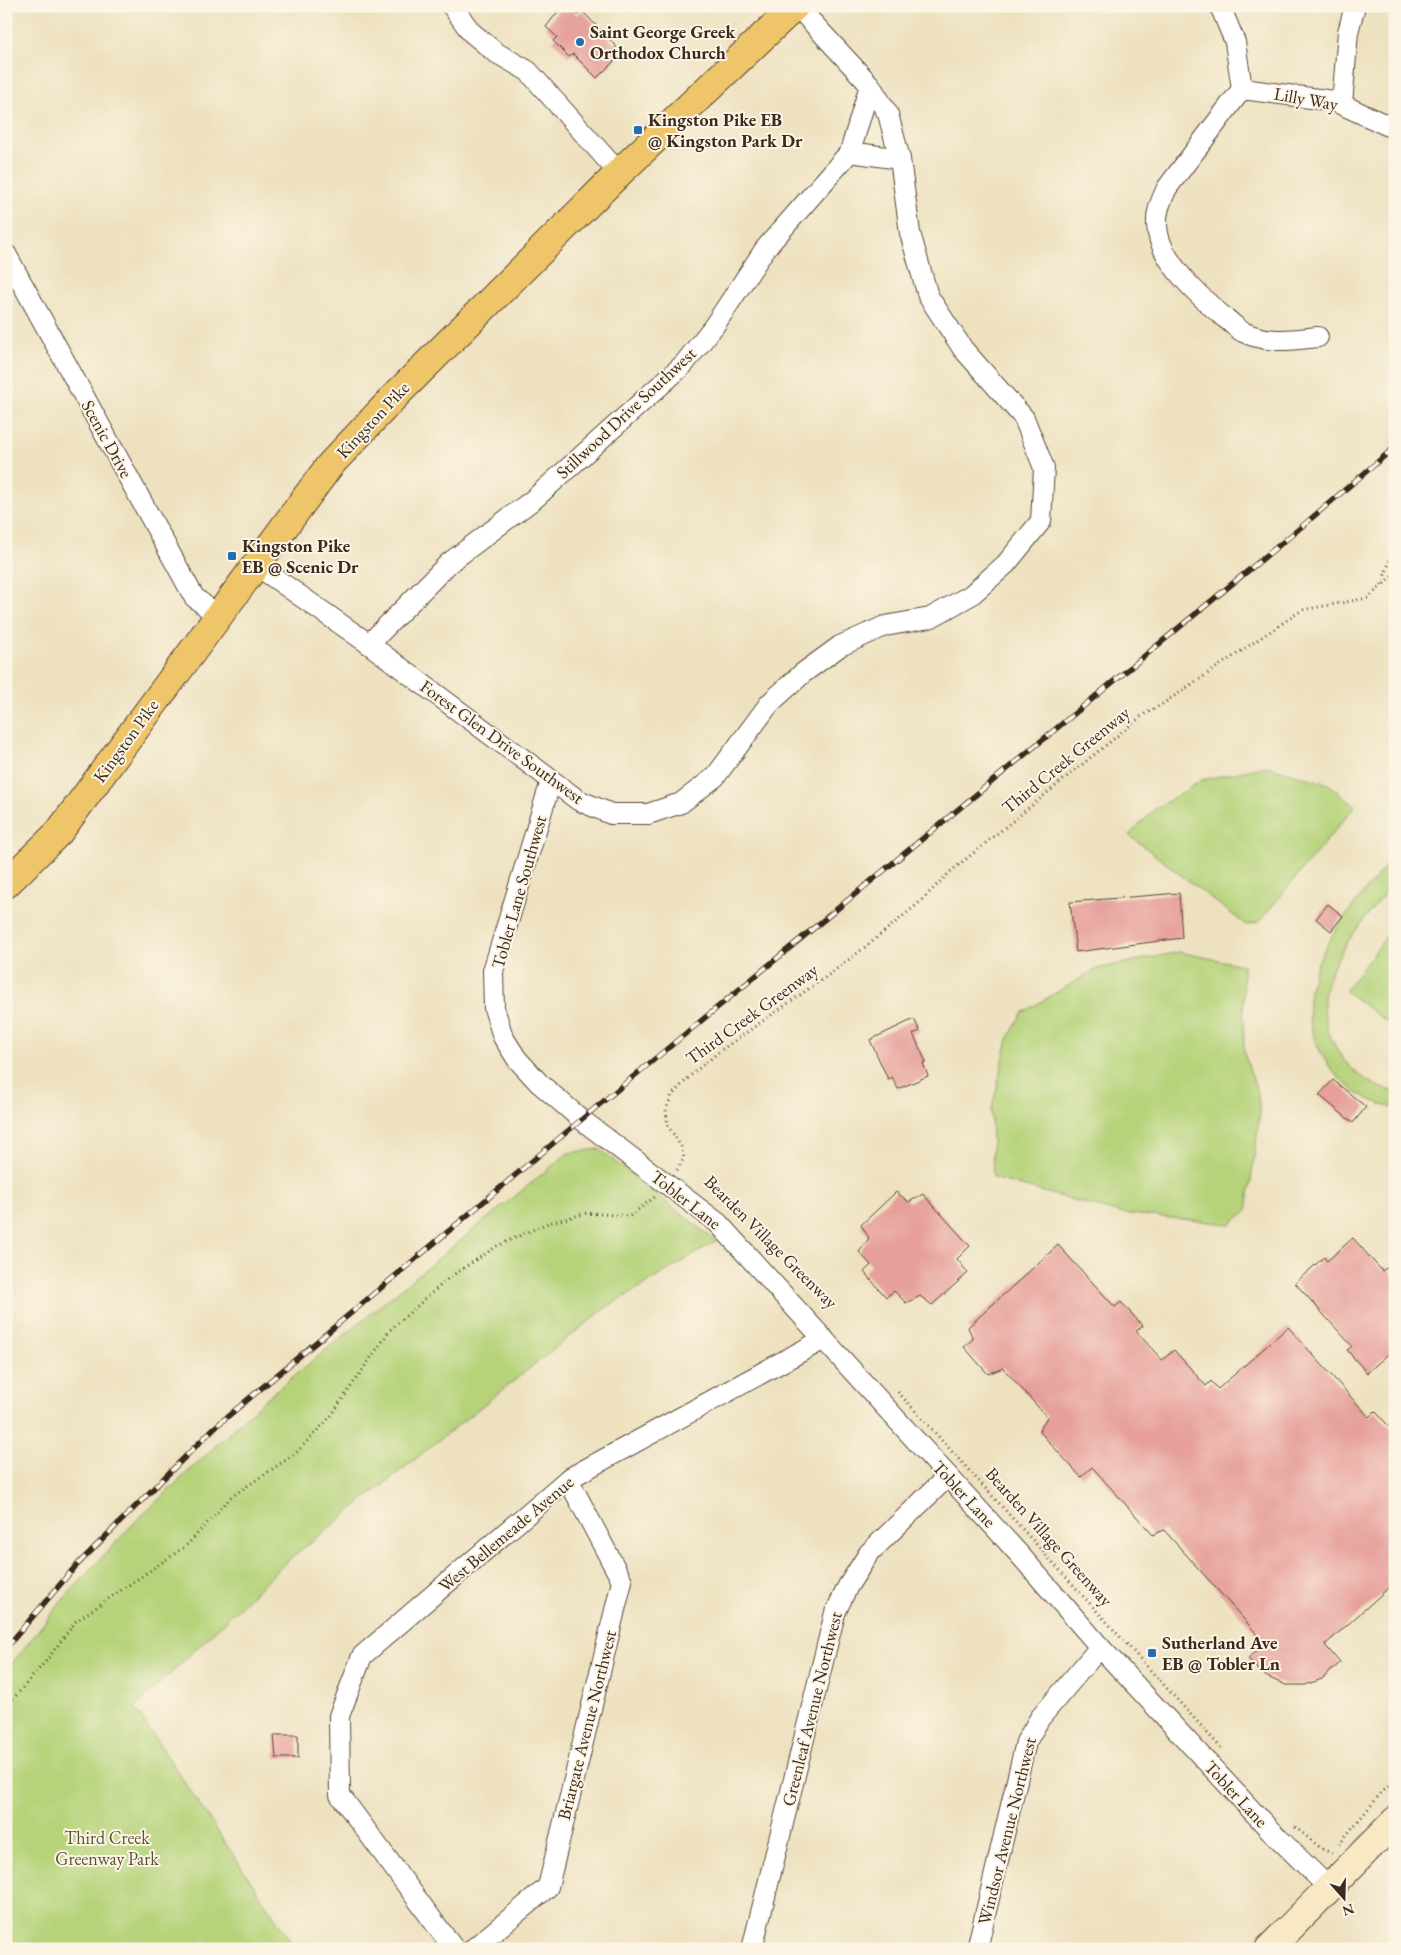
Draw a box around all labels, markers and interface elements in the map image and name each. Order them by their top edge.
place label: Saint George Greek Orthodox Church [590,20,736,64]
marker: Saint George Greek Orthodox Church [574,36,586,48]
street label: Lilly Way [1272,82,1340,115]
place label: Kingston Pike EB @ Kingston Park Dr [648,108,803,152]
marker: Kingston Pike EB @ Kingston Park Dr [632,124,644,136]
street label: Stillwood Drive Southwest [551,342,701,483]
street label: Kingston Pike [331,376,414,463]
street label: Scenic Drive [77,396,138,482]
place label: Kingston Pike EB @ Scenic Dr [242,534,359,578]
marker: Kingston Pike EB @ Scenic Dr [226,550,238,562]
street label: Forest Glen Drive Southwest [416,674,589,809]
street label: Kingston Pike [88,695,163,787]
street label: Third Creek Greenway [997,701,1134,818]
street label: Tobler Lane Southwest [486,812,552,971]
street label: Third Creek Greenway [681,958,823,1069]
street label: Tobler Lane [646,1165,726,1234]
street label: Bearden Village Greenway [700,1170,843,1313]
street label: Tobler Lane [928,1455,1001,1532]
street label: Bearden Village Greenway [981,1462,1118,1611]
street label: West Bellemeade Avenue [433,1470,578,1597]
street label: Greenleaf Avenue Northwest [776,1609,847,1809]
street label: Briargate Avenue Northwest [552,1627,621,1822]
place label: Sutherland Ave EB @ Tobler Ln [1162,1631,1280,1675]
marker: Sutherland Ave EB @ Tobler Ln [1146,1647,1158,1659]
street label: Windsor Avenue Northwest [972,1734,1041,1927]
street label: Tobler Lane [1200,1755,1273,1832]
park label: Third Creek Greenway Park [55,1826,159,1870]
north arrow [1318,1872,1368,1922]
text: N [1339,1900,1357,1921]

